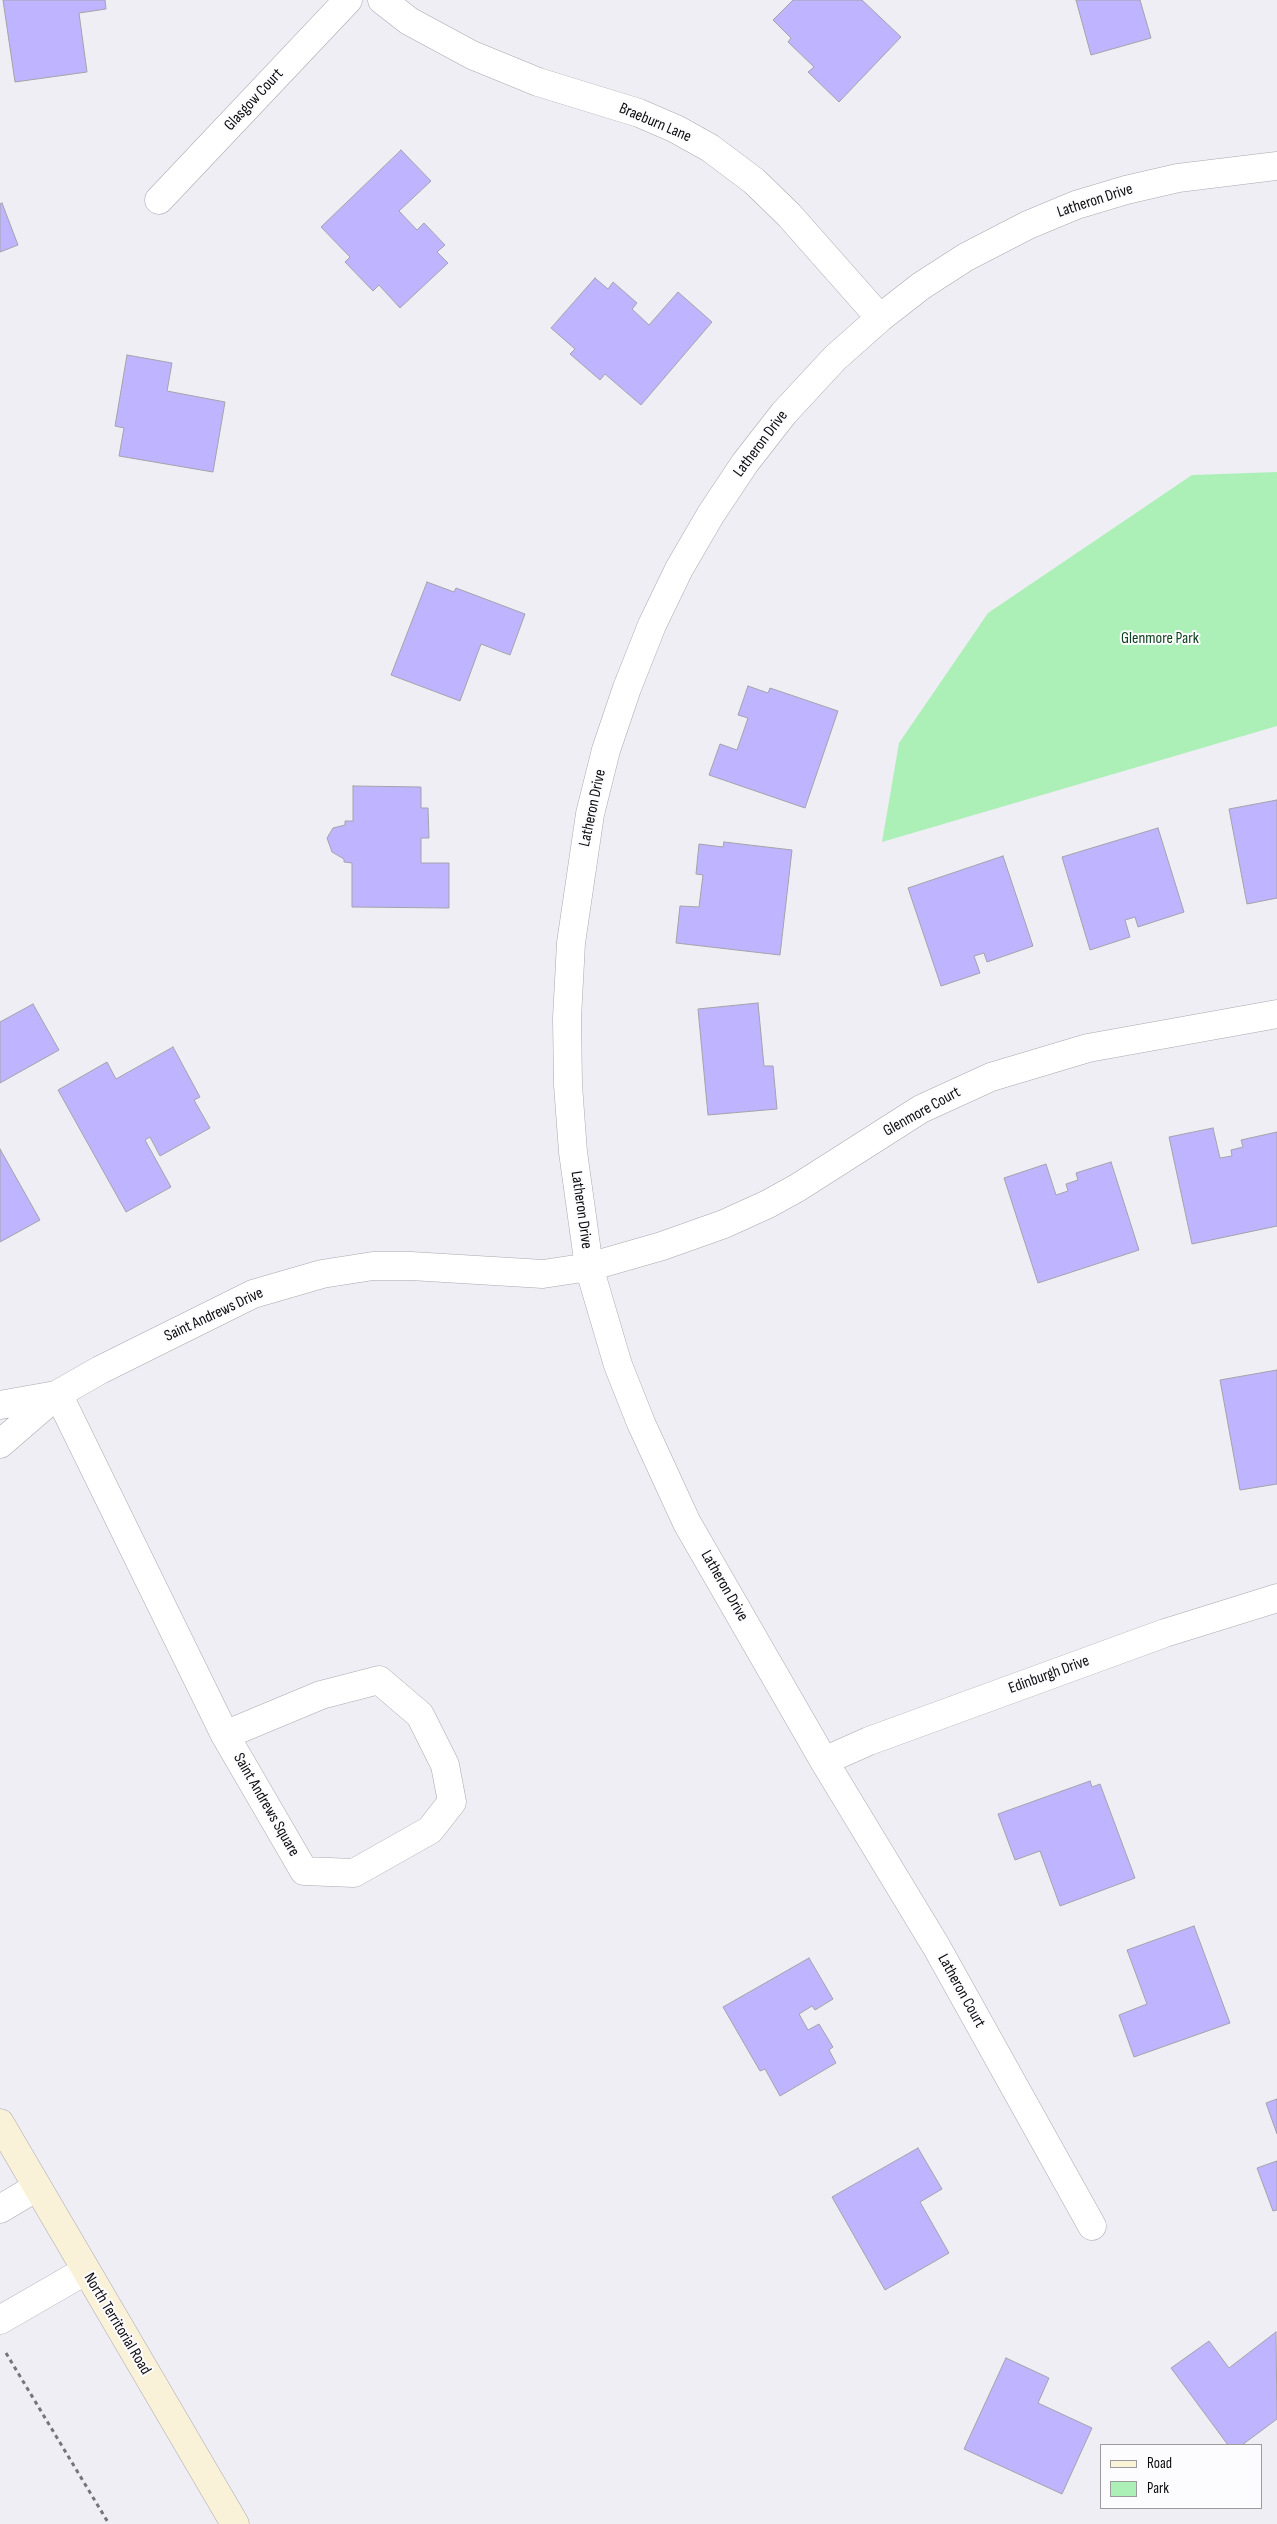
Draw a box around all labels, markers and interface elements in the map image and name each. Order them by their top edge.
street label: Glasgow Court [220,65,288,135]
street label: Braeburn Lane [616,99,694,147]
street label: Latheron Drive [1055,180,1135,222]
street label: Latheron Drive [730,407,792,481]
park label: Glenmore Park [1121,629,1199,649]
street label: Latheron Drive [575,768,611,848]
street label: Glenmore Court [880,1083,964,1141]
street label: Latheron Drive [566,1170,596,1250]
street label: Saint Andrews Drive [161,1284,267,1346]
street label: Latheron Drive [696,1547,752,1625]
street label: Edinburgh Drive [1006,1652,1092,1698]
street label: Saint Andrews Square [229,1750,303,1860]
street label: Latheron Court [933,1951,989,2031]
street label: North Territorial Road [79,2270,155,2378]
legend [1100,2444,1262,2509]
text: Road [1147,2454,1172,2473]
text: Park [1147,2479,1169,2498]

